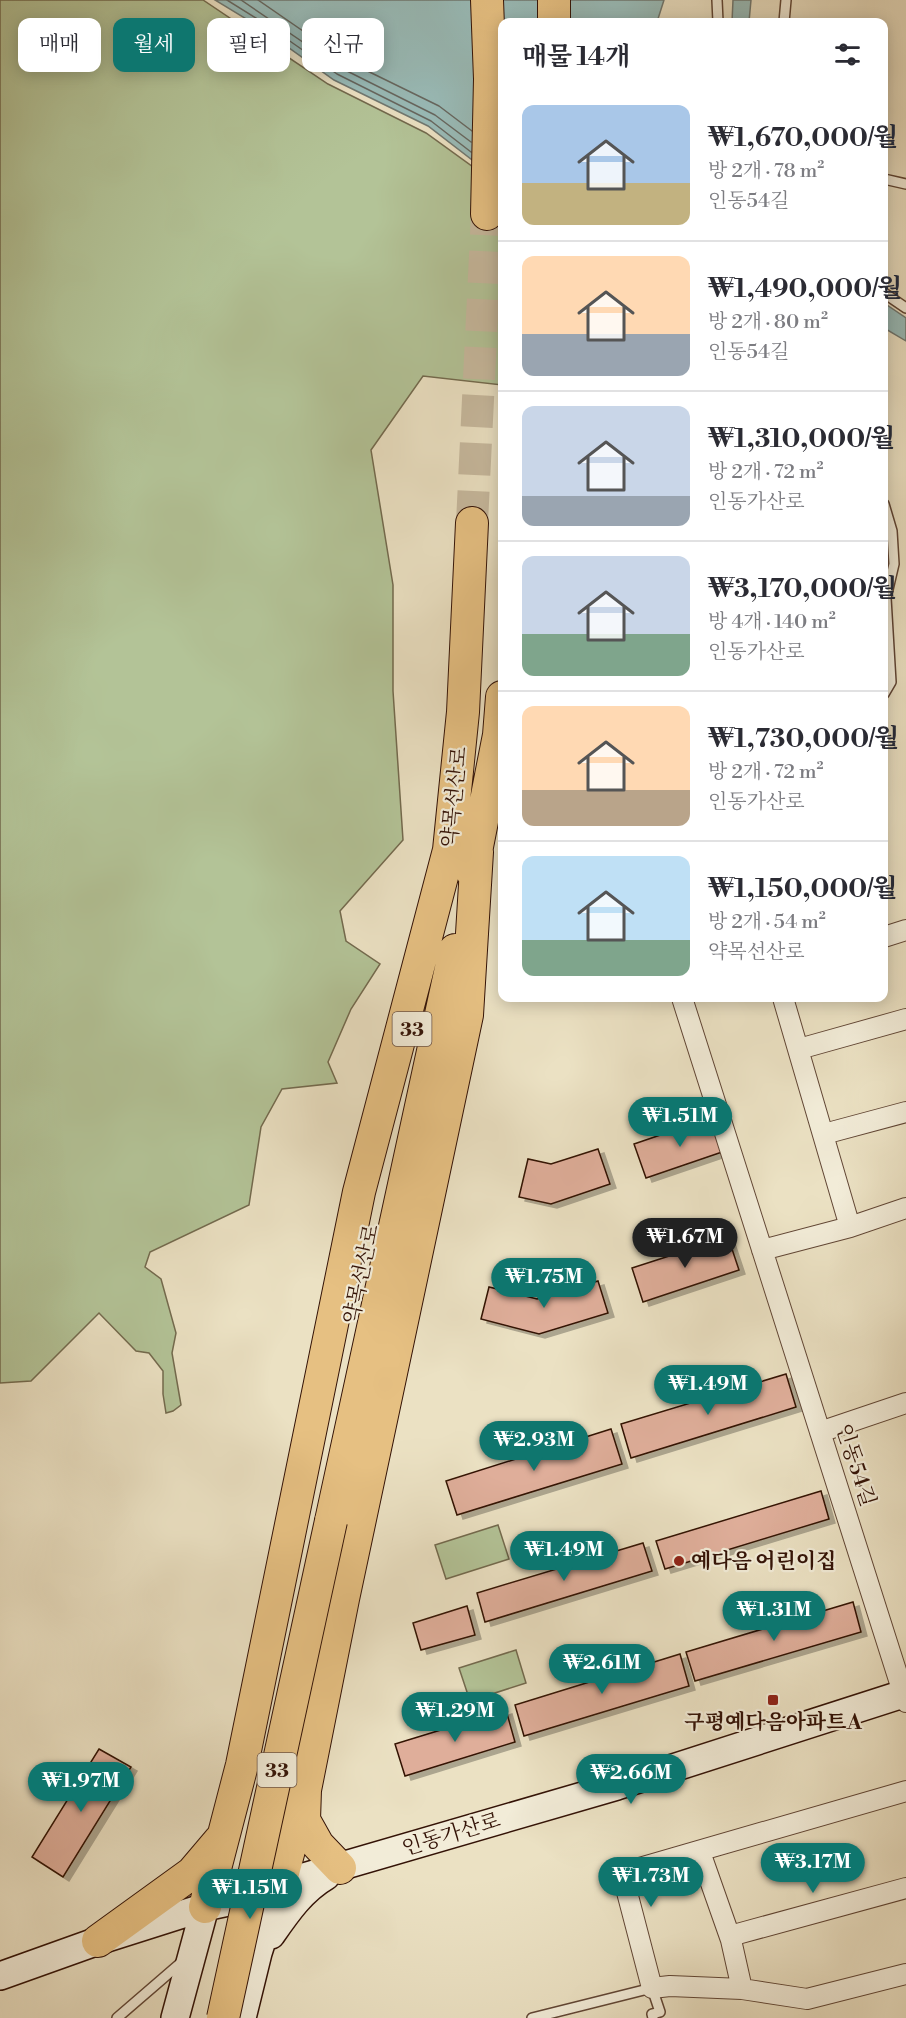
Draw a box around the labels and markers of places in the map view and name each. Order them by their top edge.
pin: ₩1.51M [631,1097,729,1148]
pin: ₩1.67M [636,1218,734,1269]
pin: ₩1.75M [495,1258,593,1309]
pin: ₩1.49M [659,1365,757,1416]
pin: ₩2.93M [485,1421,583,1472]
pin: ₩1.49M [515,1531,613,1582]
place label: 예다음 어린이집 [691,1549,836,1575]
marker: 예다음 어린이집 [672,1554,686,1568]
pin: ₩1.31M [725,1591,823,1642]
pin: ₩2.61M [553,1644,651,1695]
pin: ₩1.29M [406,1692,504,1743]
marker: 구평예다음아파트A [766,1693,780,1707]
place label: 구평예다음아파트A [684,1710,863,1736]
pin: ₩2.66M [582,1754,680,1805]
pin: ₩1.97M [32,1762,130,1813]
pin: ₩3.17M [764,1843,862,1894]
pin: ₩1.73M [602,1857,700,1908]
pin: ₩1.15M [201,1869,299,1920]

